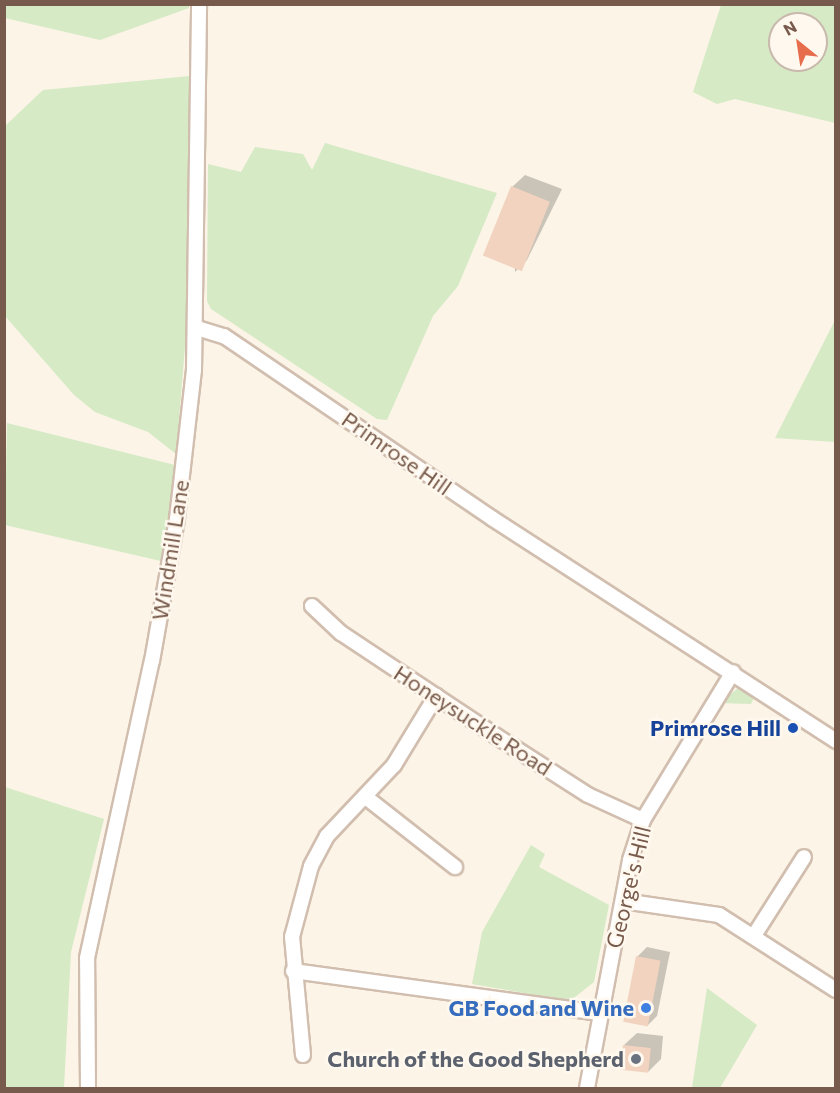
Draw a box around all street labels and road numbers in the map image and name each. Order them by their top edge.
street label: Primrose Hill [337,406,457,500]
street label: Windmill Lane [146,478,194,622]
street label: Honeysuckle Road [389,659,557,781]
street label: George's Hill [600,823,656,951]

